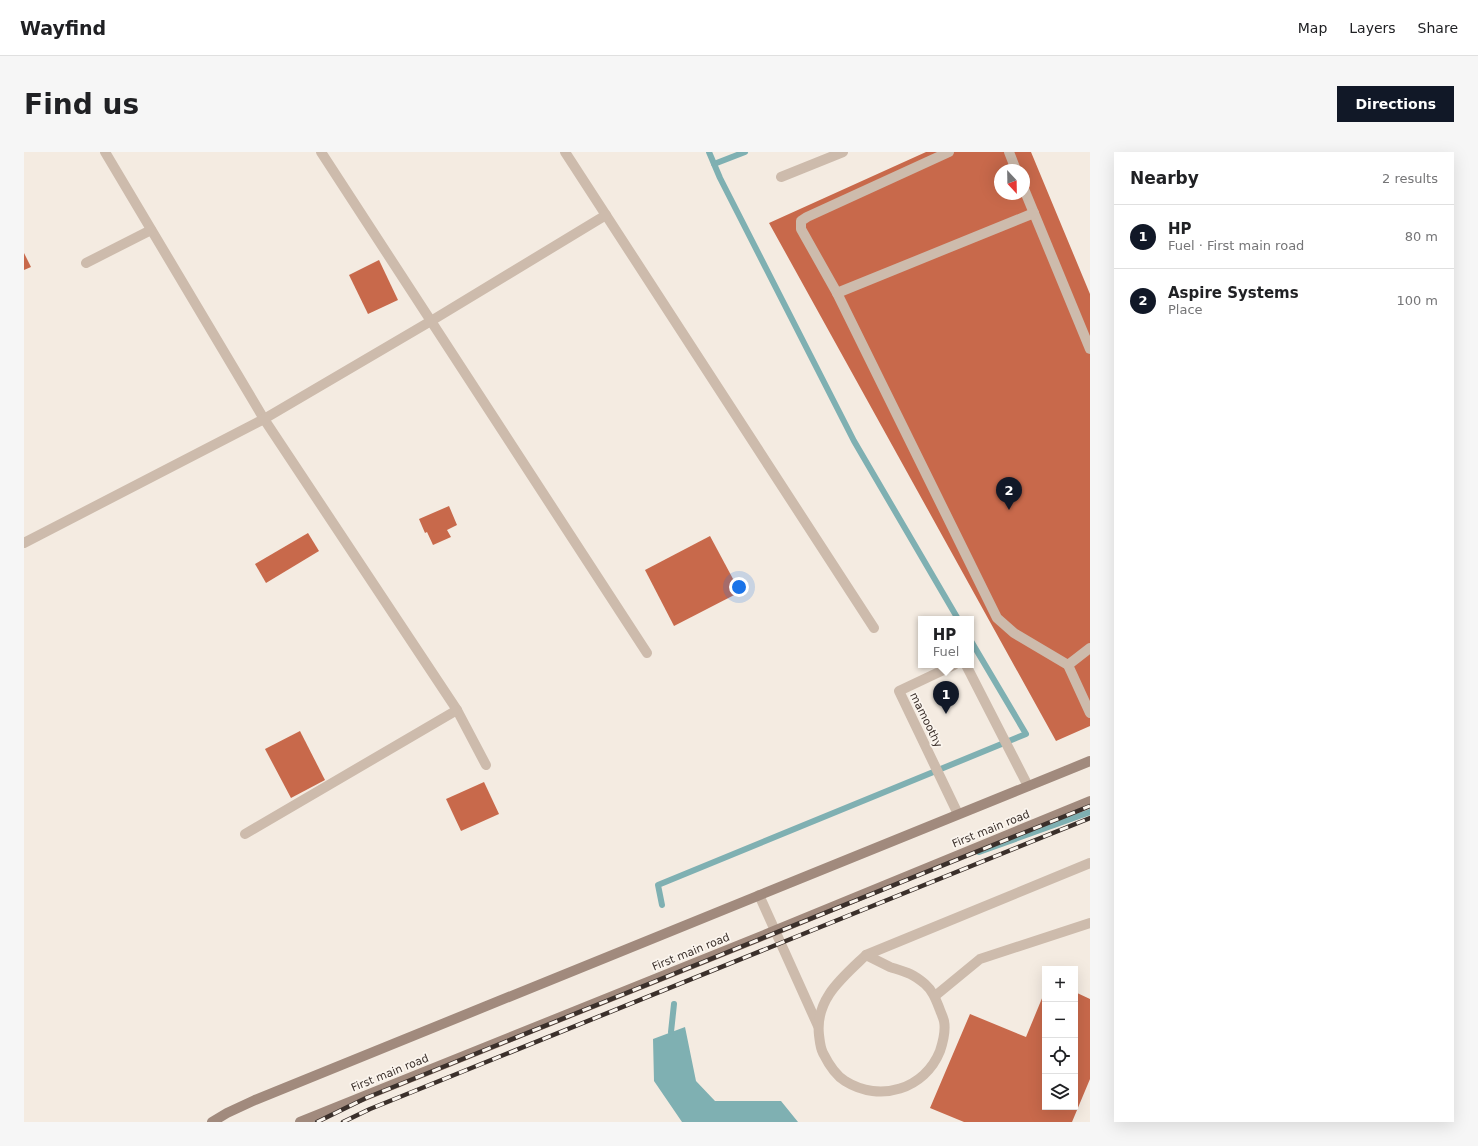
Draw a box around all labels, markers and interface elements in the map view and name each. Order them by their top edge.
text: Wayfind [20,17,106,39]
text: Map [1298,20,1327,36]
text: Layers [1349,20,1396,36]
text: Share [1418,20,1458,36]
button: Directions [1337,86,1454,122]
text: Find us [24,88,139,121]
north arrow [994,164,1030,200]
text: Nearby [1130,168,1199,188]
text: 2 results [1382,171,1438,186]
text: HP [1168,220,1192,238]
text: 1 [1138,229,1148,244]
text: 80 m [1405,229,1438,244]
text: Fuel · First main road [1168,238,1304,253]
text: Aspire Systems [1168,284,1299,302]
text: 2 [1138,293,1148,308]
text: 100 m [1396,293,1438,308]
text: Place [1168,302,1203,317]
pin: 2 [996,477,1022,510]
your location [729,577,749,597]
popup [918,616,974,668]
text: HP [933,626,956,644]
text: Fuel [933,644,959,659]
pin: 1 [933,681,959,714]
street label: mamoothy [907,690,945,750]
street label: First main road [950,808,1032,850]
street label: First main road [650,931,732,973]
map controls [1042,966,1078,1110]
button: + [1042,966,1078,1002]
button: − [1042,1002,1078,1038]
button: locate [1042,1038,1078,1074]
street label: First main road [349,1052,431,1094]
button: layers [1042,1074,1078,1110]

